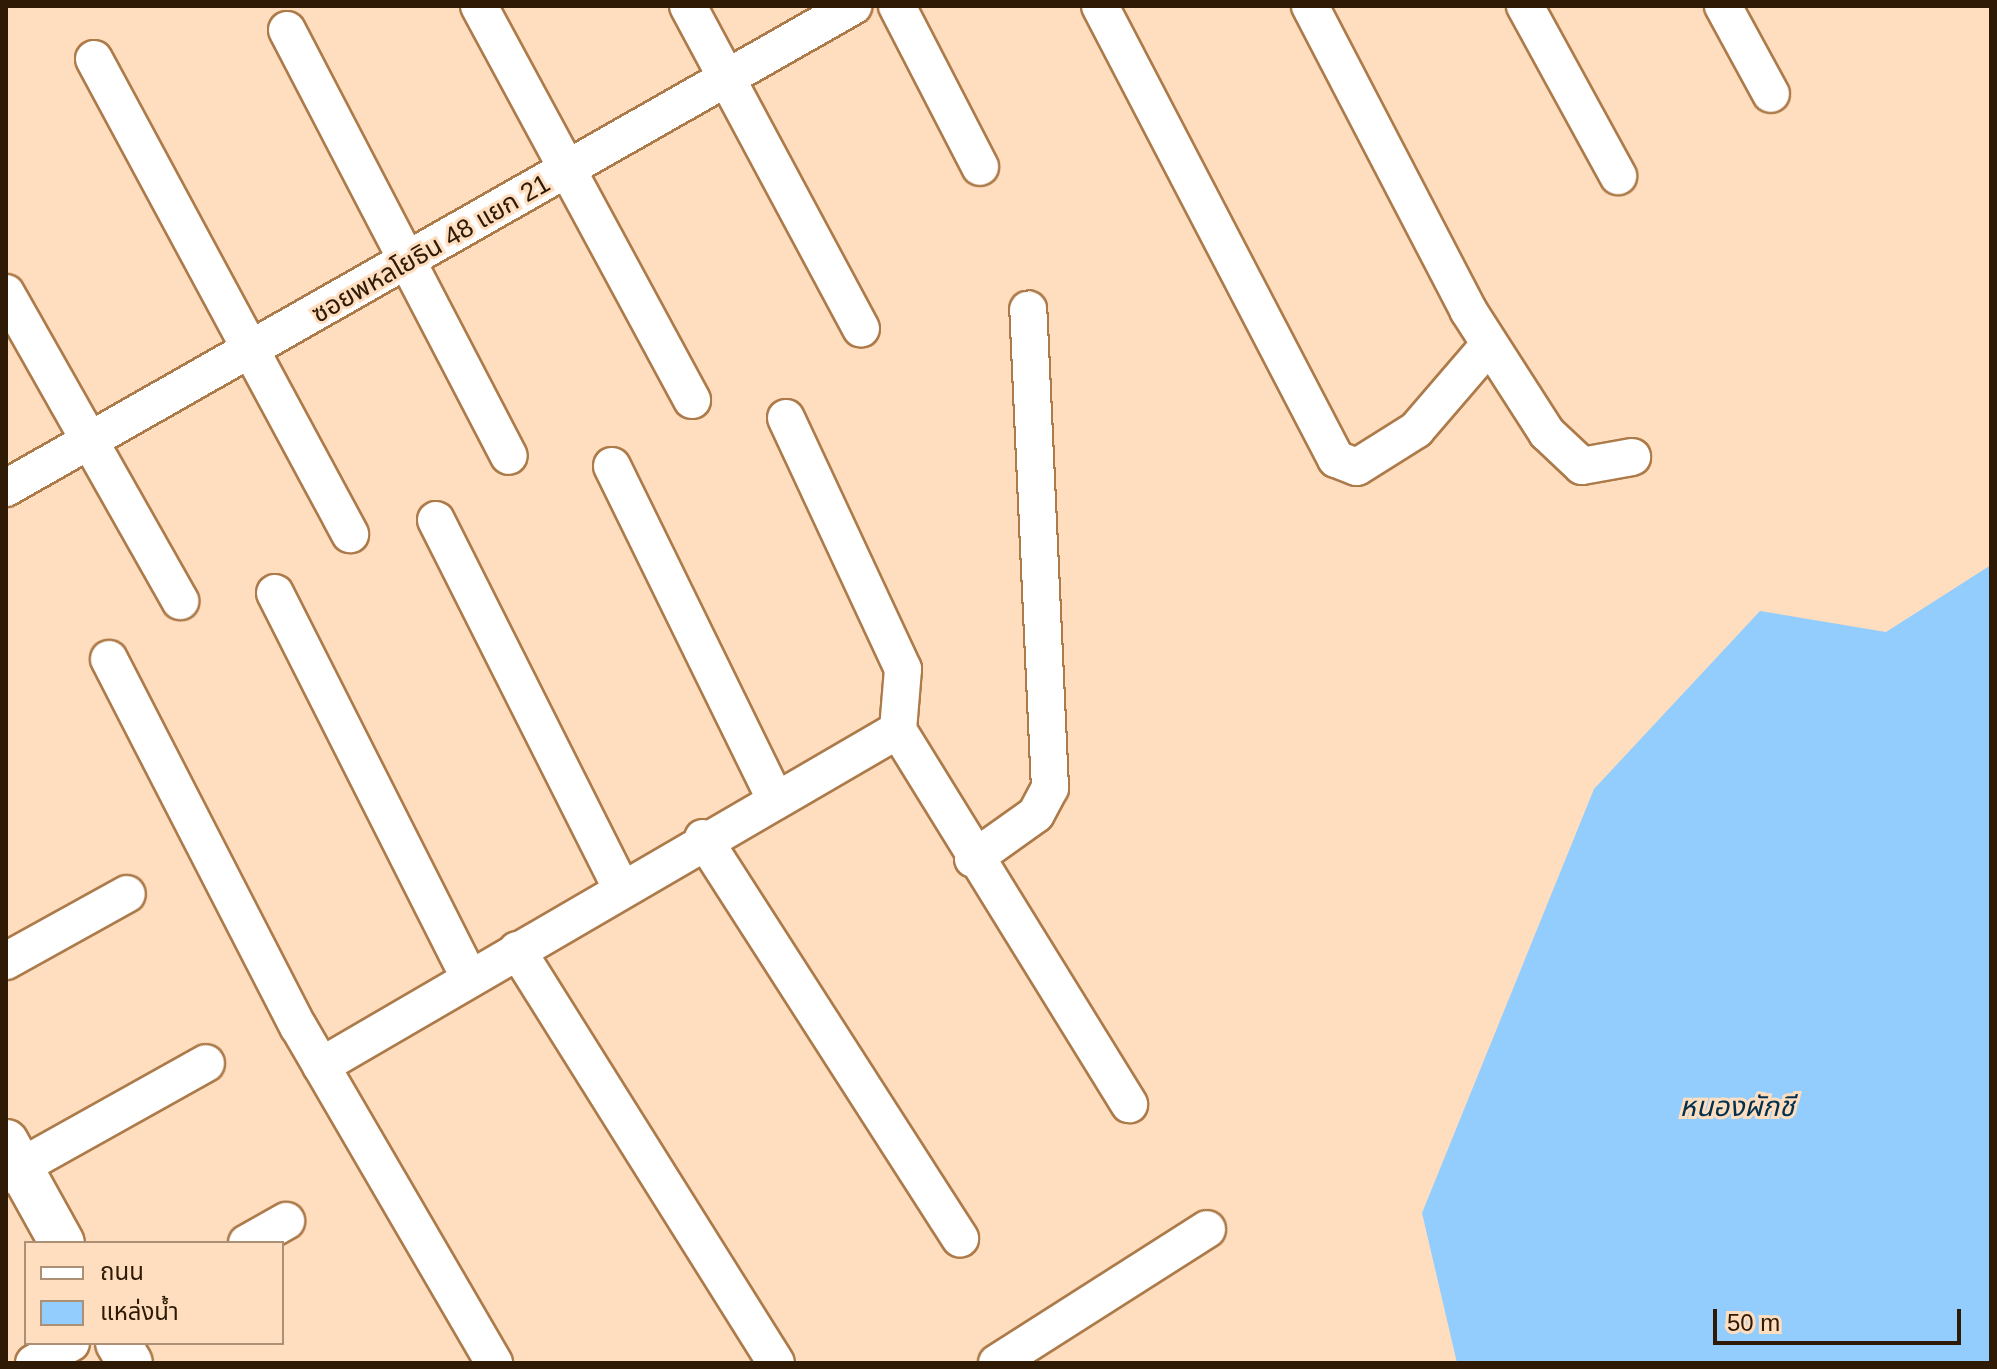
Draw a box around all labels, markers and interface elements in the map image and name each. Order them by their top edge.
street label: ซอยพหลโยธิน 48 แยก 21 [306,168,556,330]
water label: หนองผักชี [1679,1090,1795,1124]
legend [24,1241,284,1345]
text: ถนน [100,1258,144,1285]
scale bar [1717,1293,1965,1343]
text: แหล่งน้ำ [100,1298,179,1325]
text: 50 m [1727,1309,1780,1336]

